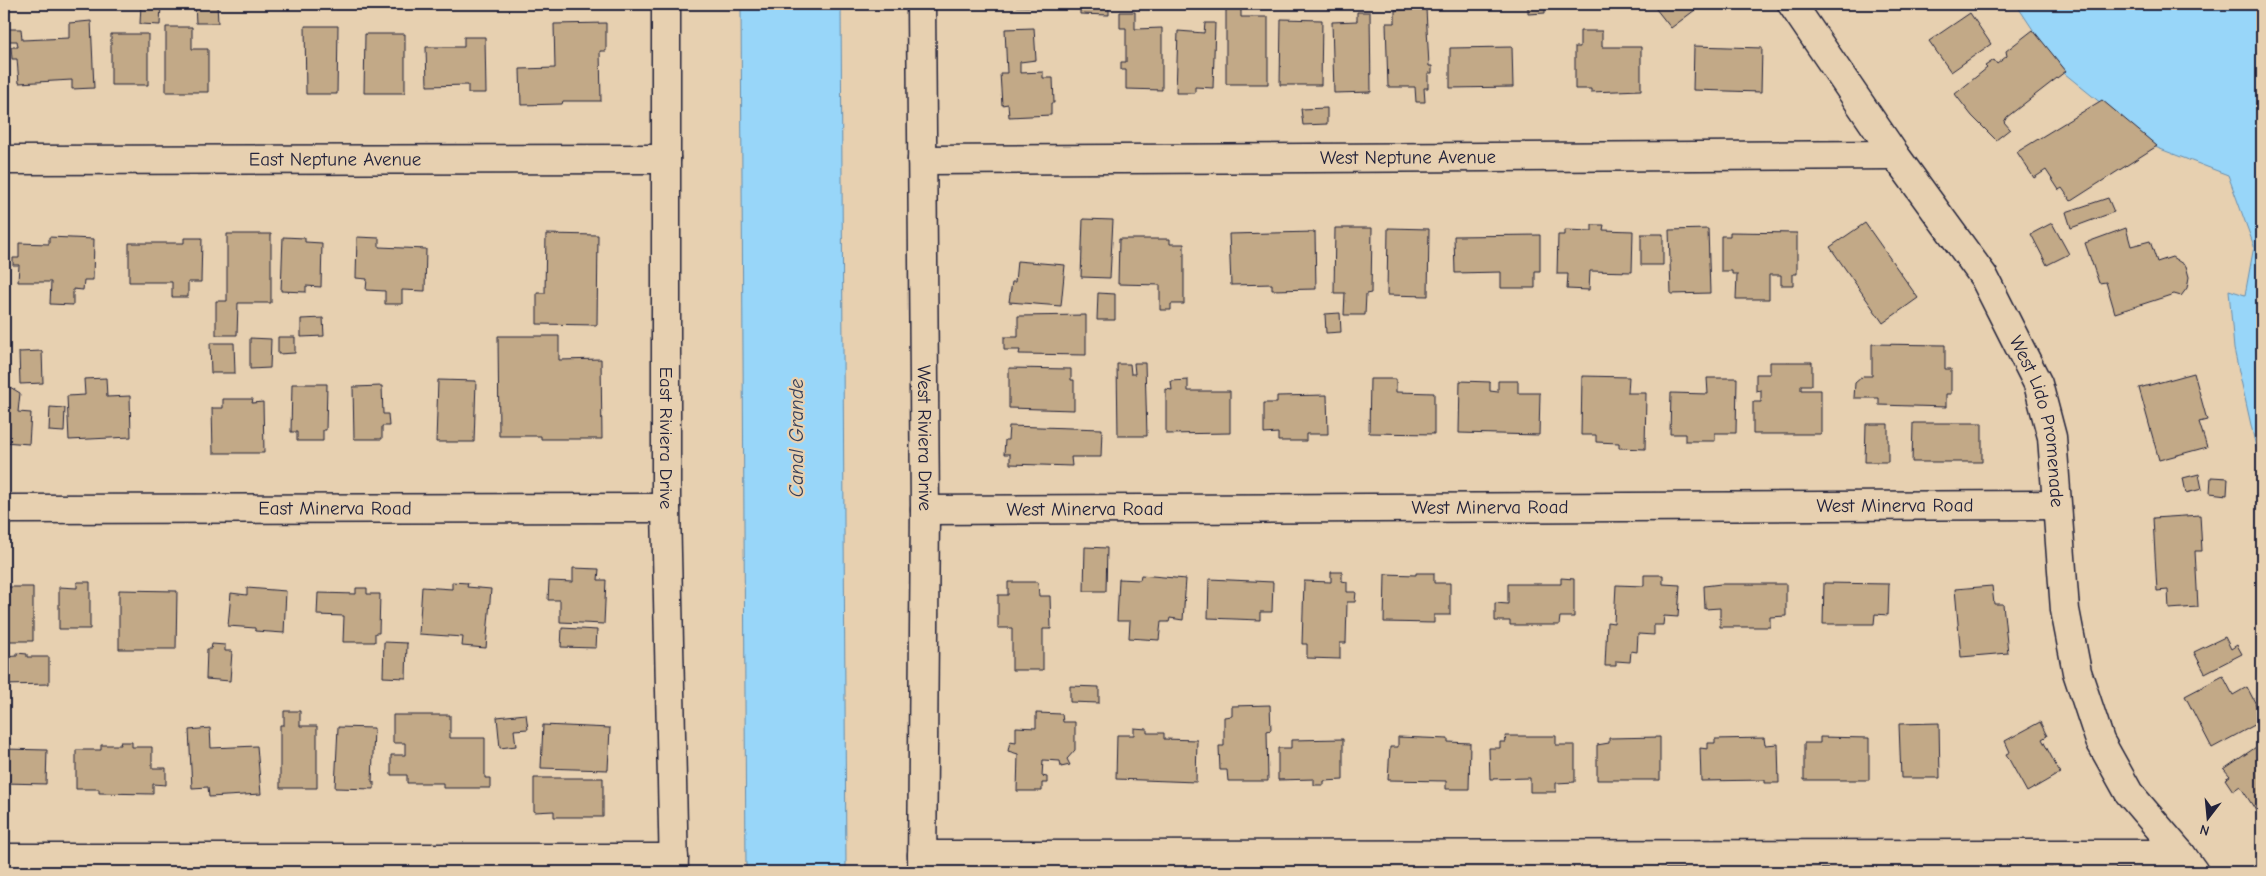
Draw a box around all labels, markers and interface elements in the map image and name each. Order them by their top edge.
street label: West Neptune Avenue [1320,146,1496,169]
street label: East Neptune Avenue [249,148,421,171]
street label: West Lido Promenade [2004,332,2068,508]
street label: West Riviera Drive [913,365,936,511]
street label: East Riviera Drive [655,367,677,509]
water label: Canal Grande [785,379,808,497]
street label: West Minerva Road [1816,494,1974,517]
street label: West Minerva Road [1411,496,1569,519]
street label: East Minerva Road [258,497,412,520]
street label: West Minerva Road [1006,498,1164,521]
north arrow [2184,794,2234,844]
text: N [2198,821,2211,839]

